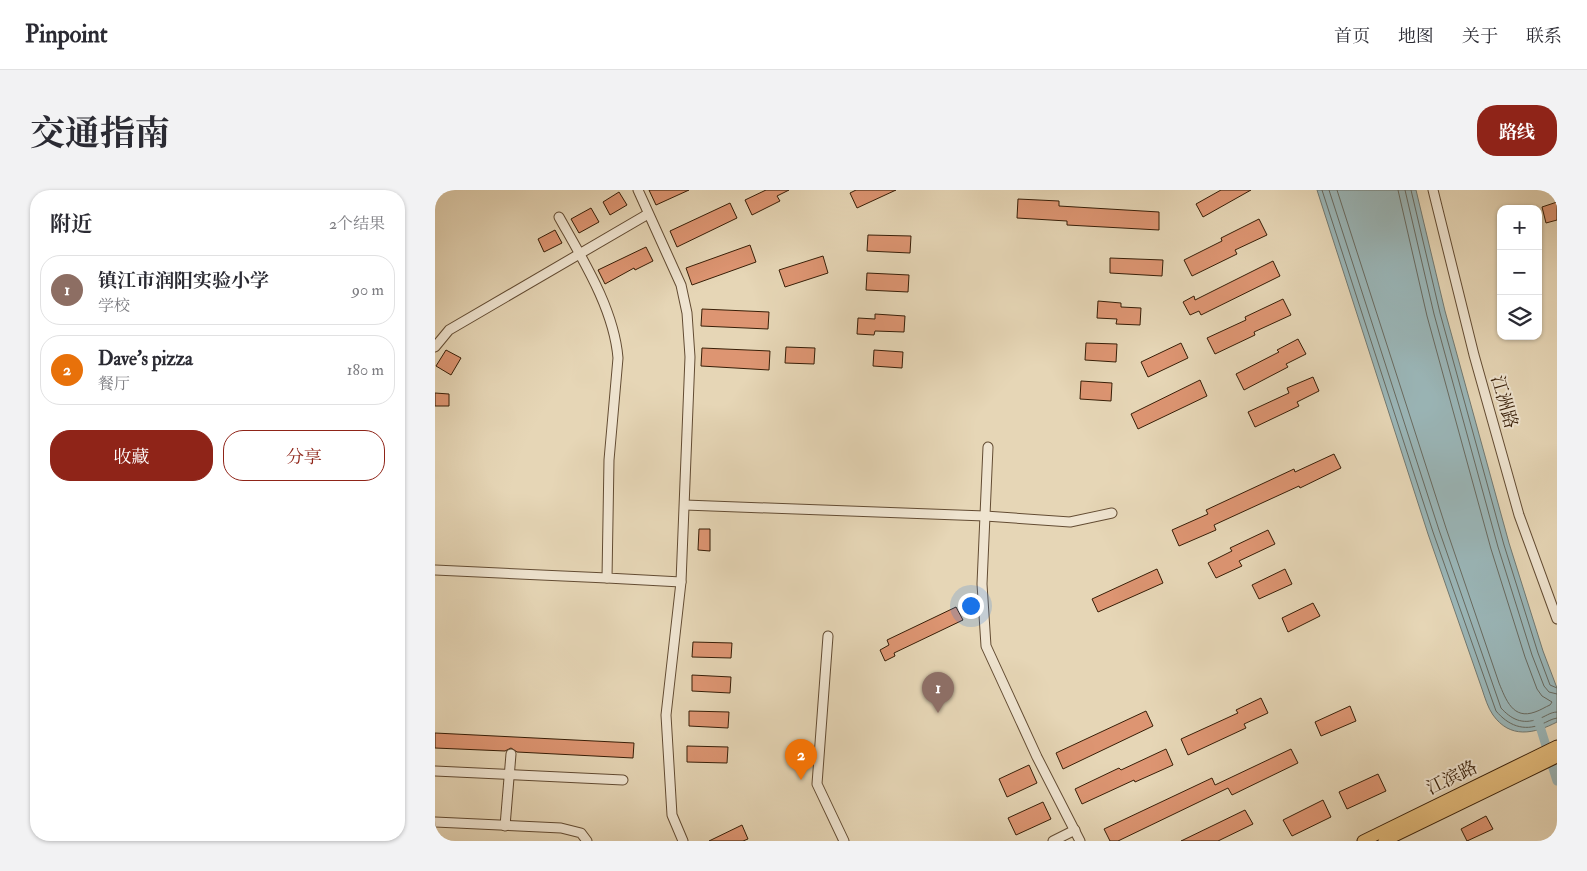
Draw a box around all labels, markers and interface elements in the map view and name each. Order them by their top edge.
text: Pinpoint [25,19,108,50]
text: 首页 [1334,25,1370,48]
text: 地图 [1398,25,1434,48]
text: 关于 [1462,25,1498,48]
text: 联系 [1526,25,1562,48]
button: 路线 [1477,105,1557,156]
text: 交通指南 [30,112,170,156]
map controls [1497,205,1542,340]
button: + [1497,205,1542,250]
text: 附近 [50,211,92,238]
text: 2个结果 [329,214,385,234]
button: − [1497,250,1542,295]
text: 镇江市润阳实验小学 [98,269,269,293]
text: 1 [64,280,70,300]
text: 90 m [352,280,384,300]
button: layers [1497,295,1542,340]
text: 学校 [98,296,130,316]
text: Dave's pizza [98,347,193,371]
text: 2 [63,360,71,380]
text: 180 m [347,360,384,380]
street label: 江洲路 [1486,373,1522,431]
text: 餐厅 [98,374,130,394]
button: 收藏 [50,430,213,481]
button: 分享 [223,430,385,481]
your location [958,593,984,619]
pin: 1 [922,672,954,713]
pin: 2 [785,739,817,780]
street label: 江滨路 [1423,756,1481,800]

